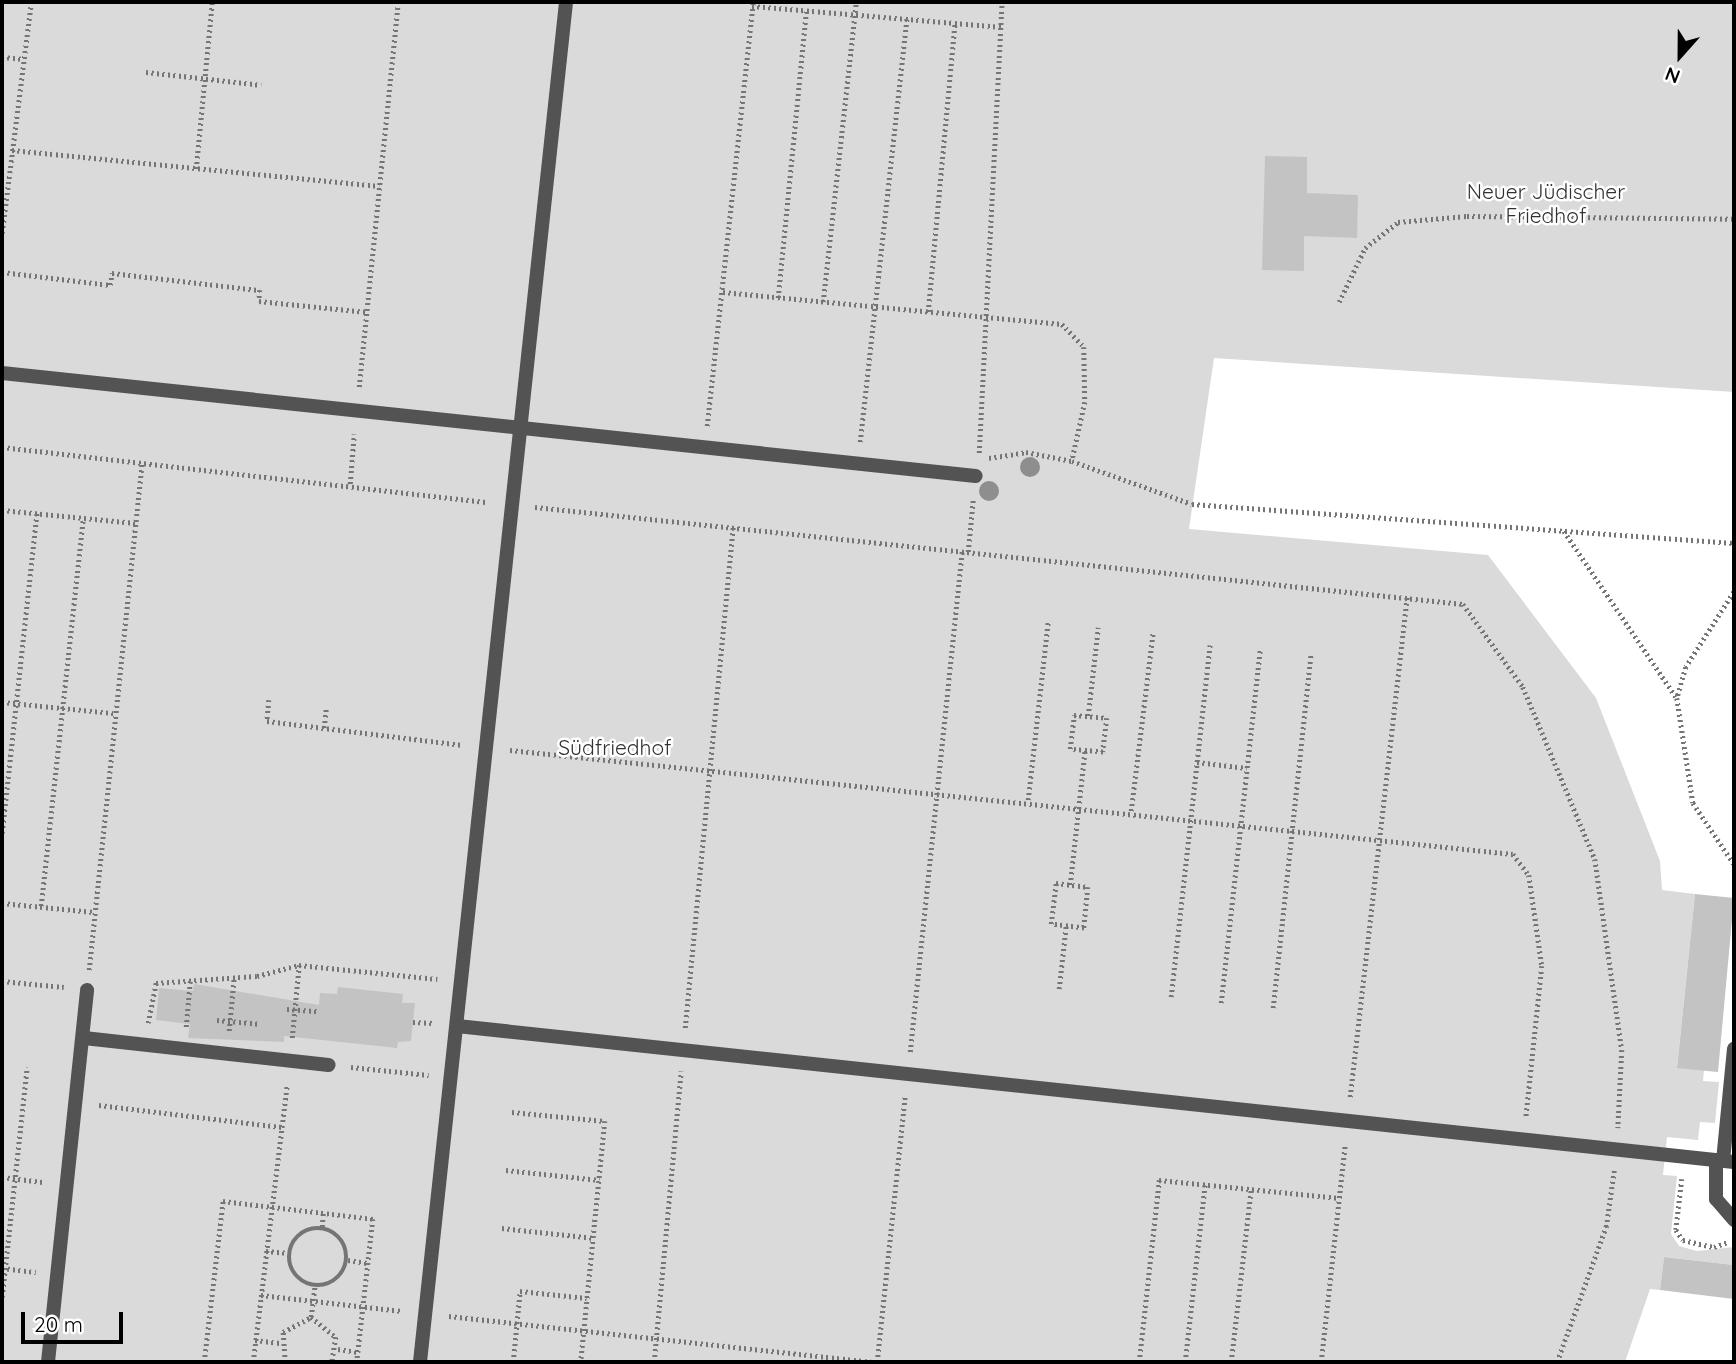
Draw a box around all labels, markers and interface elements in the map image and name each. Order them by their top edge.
north arrow [1645,21,1715,91]
text: N [1662,62,1683,89]
park label: Neuer Jüdischer Friedhof [1467,178,1625,228]
park label: Südfriedhof [558,734,672,760]
scale bar [24,1298,126,1342]
text: 20 m [34,1311,83,1337]

